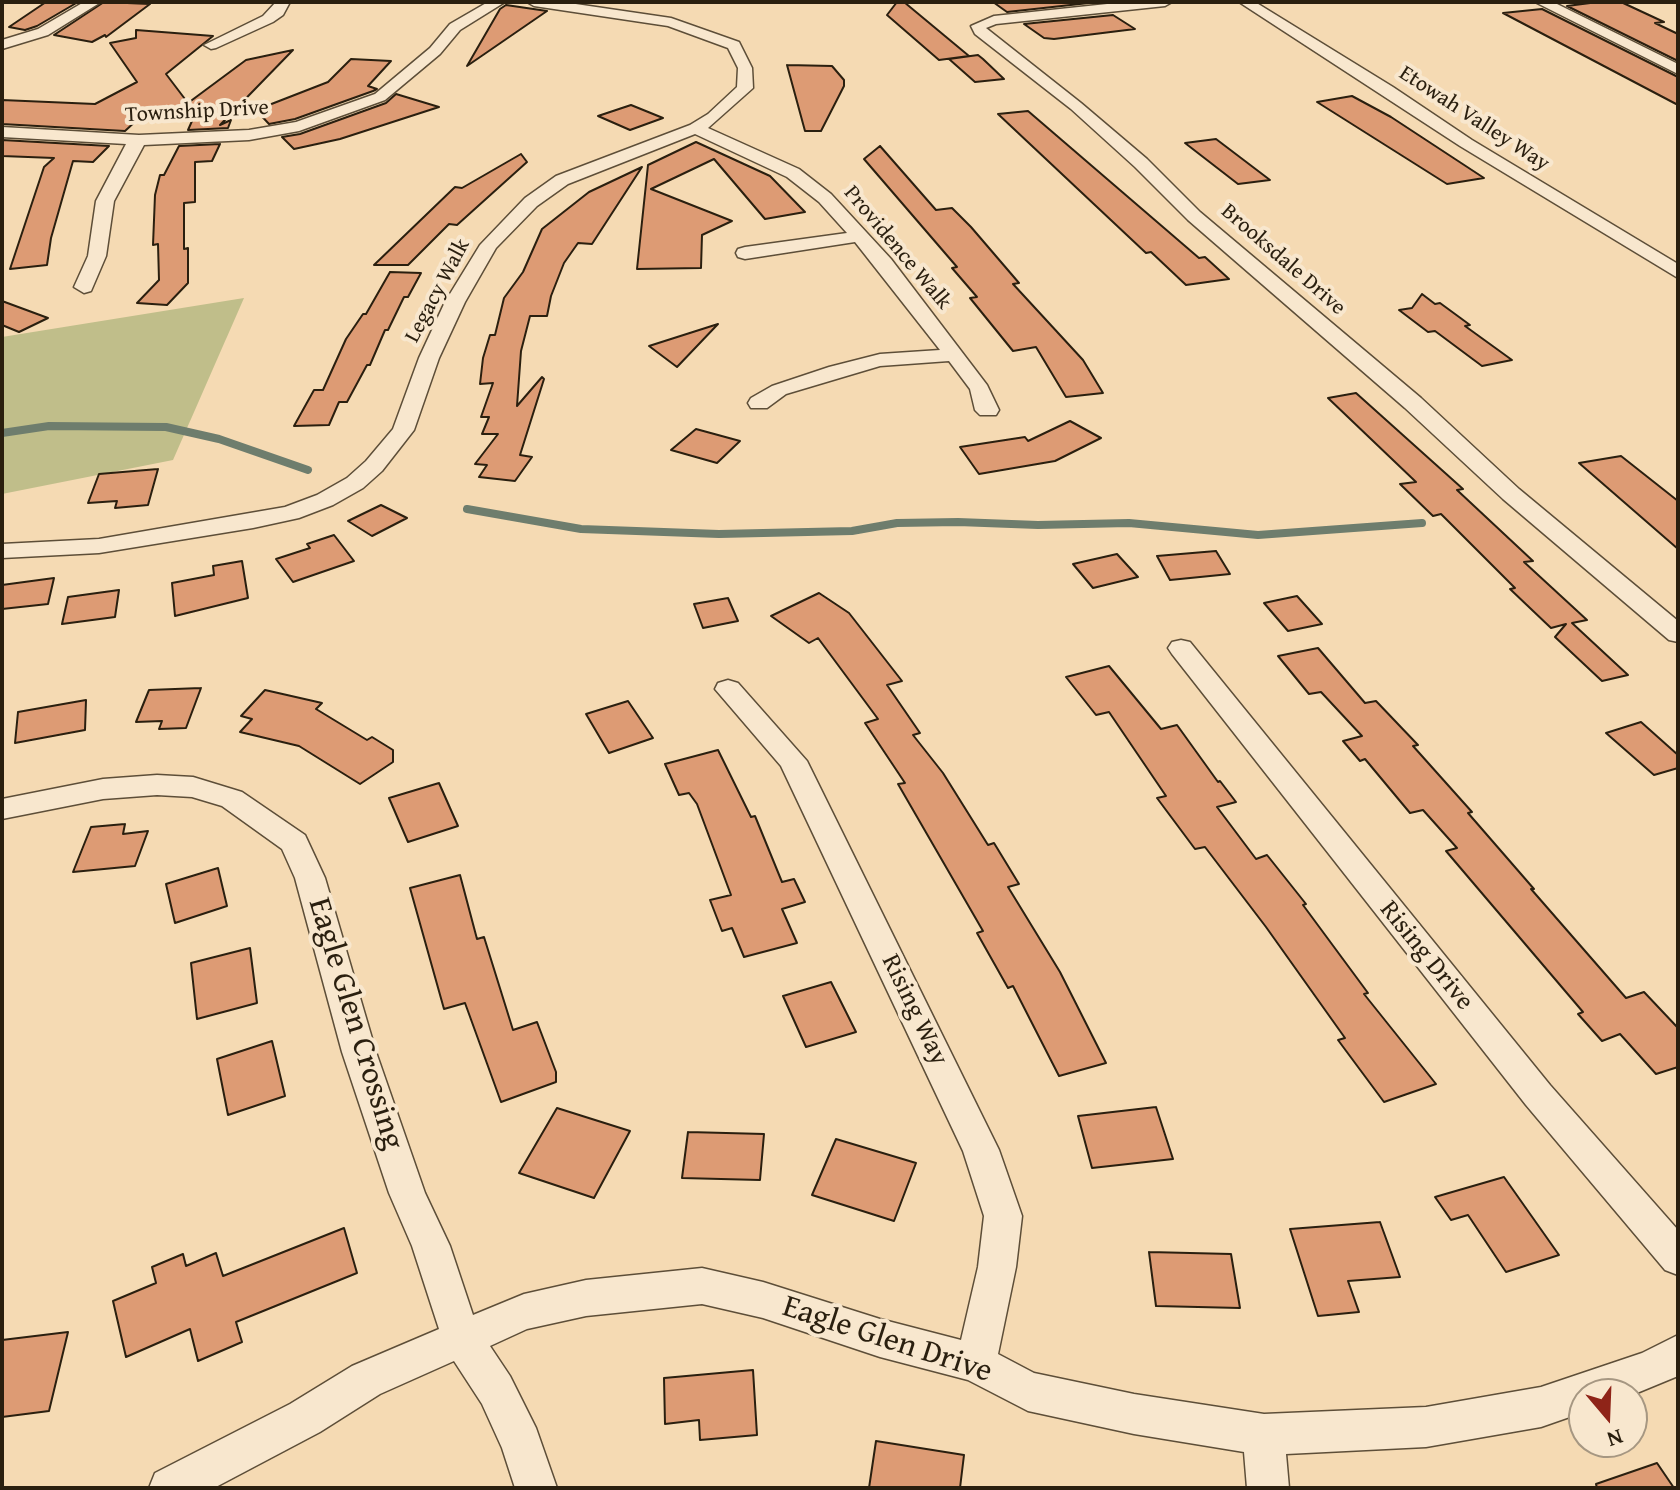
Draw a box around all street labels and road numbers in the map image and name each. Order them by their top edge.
street label: Etowah Valley Way [1394,61,1554,177]
street label: Township Drive [125,95,269,129]
street label: Providence Walk [838,181,956,315]
street label: Brooksdale Drive [1215,199,1351,321]
street label: Legacy Walk [400,235,476,347]
street label: Eagle Glen Crossing [299,894,411,1154]
street label: Rising Drive [1373,895,1479,1017]
street label: Rising Way [874,949,954,1071]
street label: Eagle Glen Drive [777,1288,997,1392]

